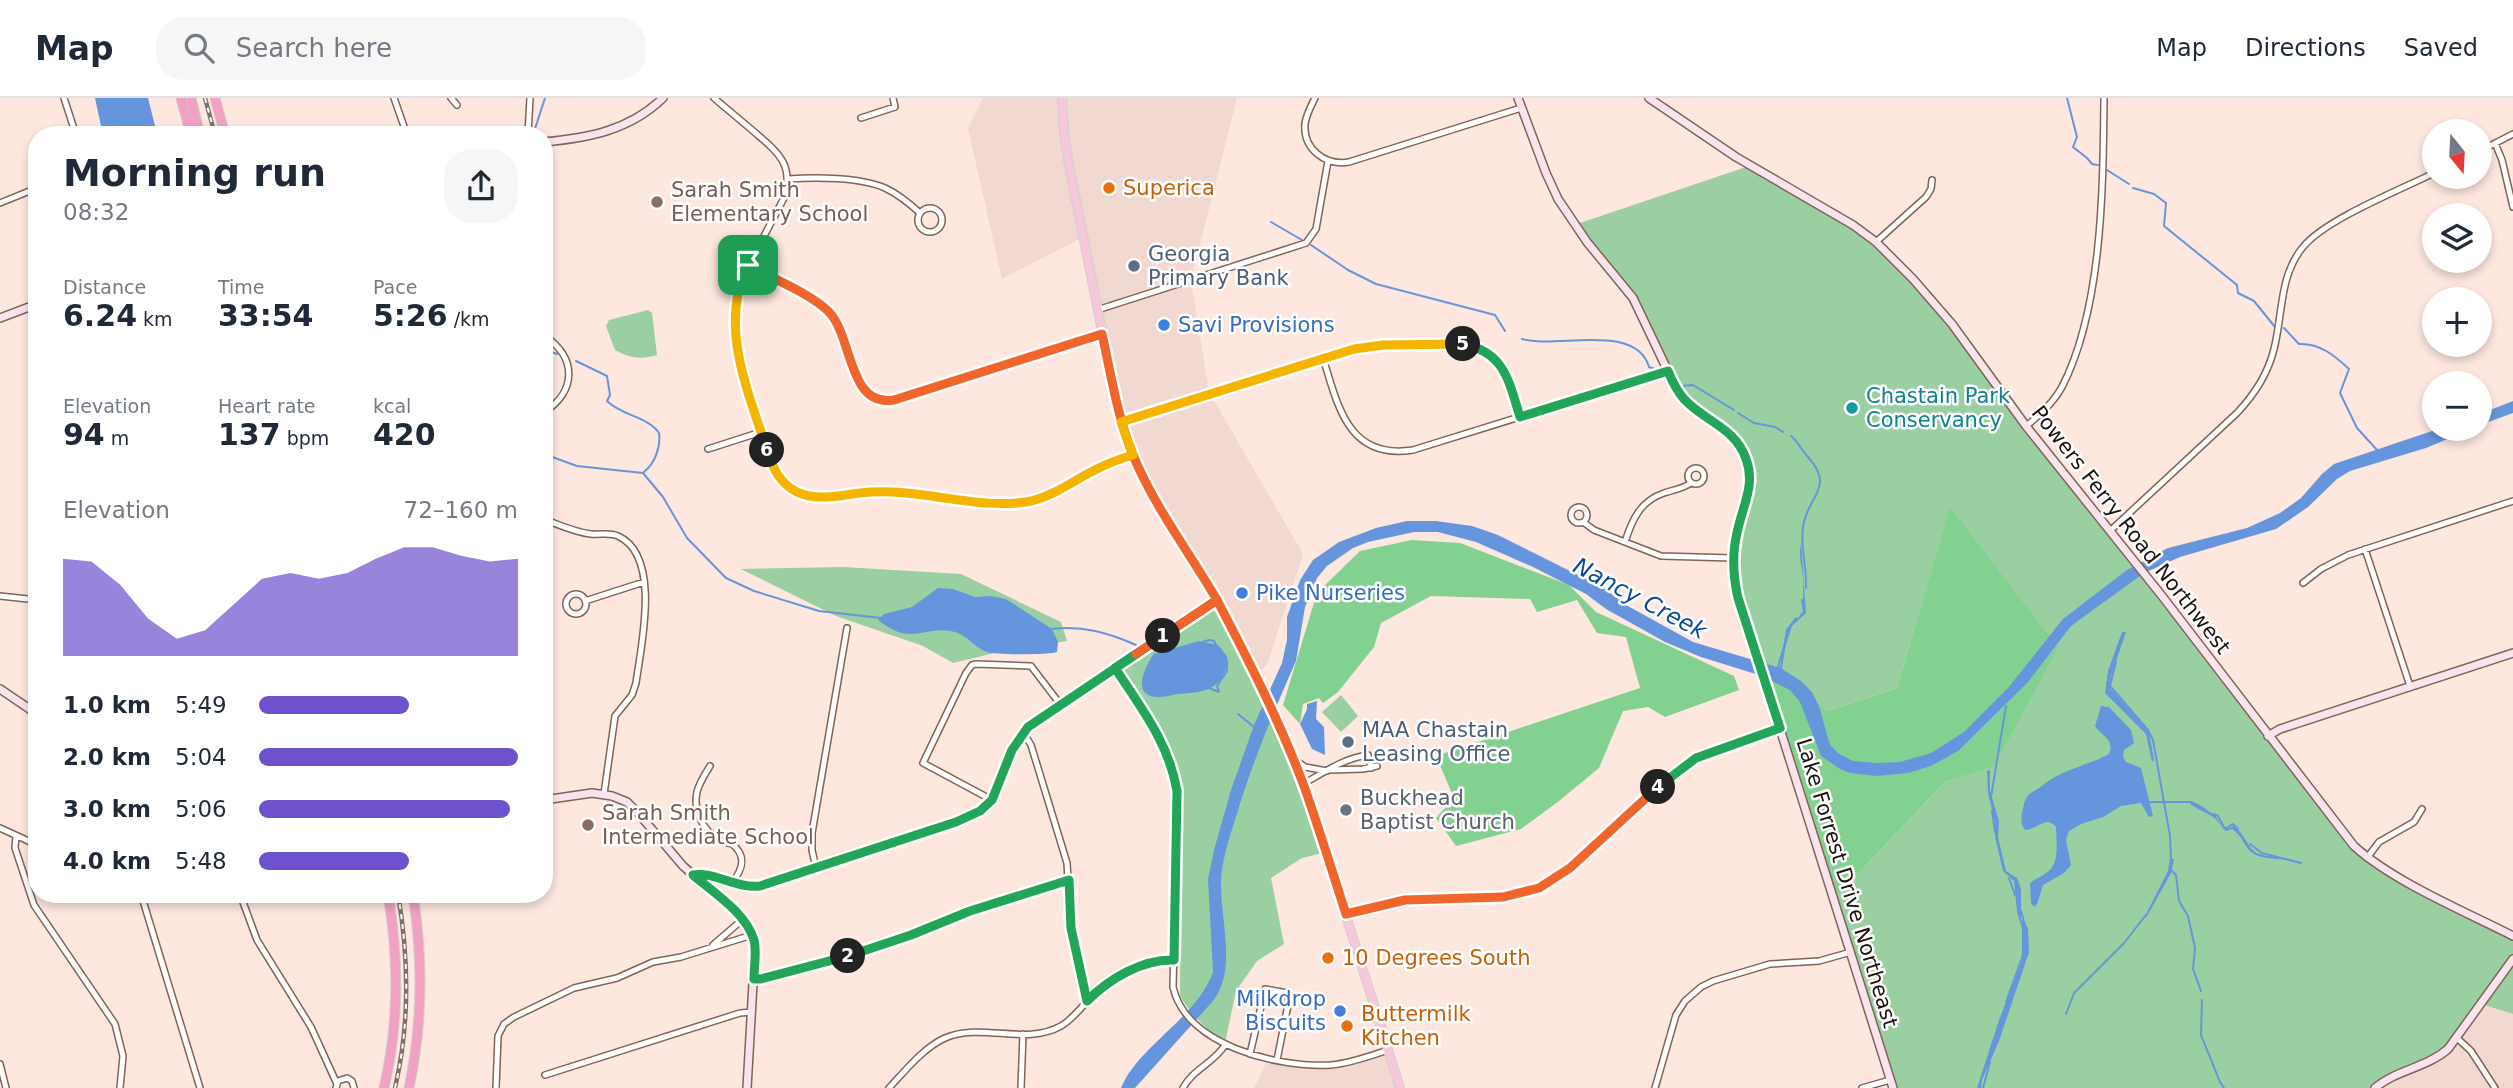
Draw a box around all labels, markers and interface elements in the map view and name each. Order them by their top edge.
search box [156,17,646,80]
text: Map [35,29,114,68]
icon: search [180,29,218,67]
text: Search here [236,33,392,63]
text: Map [2156,34,2207,62]
text: Directions [2245,34,2366,62]
text: Saved [2404,34,2478,62]
north arrow [2422,119,2492,189]
map controls [2422,119,2492,441]
button: share [444,149,518,223]
text: Morning run [63,151,326,195]
place label: Superica [1123,176,1215,200]
place label: Sarah Smith Elementary School [671,178,868,226]
marker: Superica [1101,180,1117,196]
marker: Sarah Smith Elementary School [649,194,665,210]
text: 08:32 [63,199,129,225]
button: layers [2422,203,2492,273]
pin [718,235,778,295]
place label: Georgia Primary Bank [1148,242,1289,290]
icon: arrive [729,246,767,284]
marker: Georgia Primary Bank [1126,258,1142,274]
text: Distance [63,276,146,298]
text: Time [218,276,265,298]
text: Pace [373,276,417,298]
button: + [2422,287,2492,357]
text: 6.24 [63,298,137,333]
text: 33:54 [218,298,314,333]
text: 5:26 [373,298,448,333]
text: km [137,308,173,330]
text: /km [448,308,490,330]
place label: Savi Provisions [1178,313,1335,337]
marker: Savi Provisions [1156,317,1172,333]
pin: 5 [1446,327,1480,362]
text: 5 [1456,332,1469,354]
button: − [2422,371,2492,441]
place label: Chastain Park Conservancy [1866,384,2011,432]
text: Elevation [63,395,151,417]
text: Heart rate [218,395,316,417]
text: kcal [373,395,411,417]
marker: Chastain Park Conservancy [1844,400,1860,416]
street label: Powers Ferry Road Northwest [2027,401,2235,659]
text: 94 [63,417,105,452]
text: 137 [218,417,281,452]
text: 420 [373,417,436,452]
text: m [105,427,129,449]
text: bpm [281,427,329,449]
pin: 6 [750,432,784,468]
text: 6 [760,438,773,460]
text: Elevation [63,497,170,523]
text: 72–160 m [404,497,518,523]
water label: Nancy Creek [1569,552,1712,645]
place label: Pike Nurseries [1256,581,1405,605]
marker: Pike Nurseries [1234,585,1250,601]
pin: 1 [1146,618,1180,654]
text: 1 [1156,624,1169,646]
text: 1.0 km [63,692,151,718]
text: 5:49 [175,692,227,718]
place label: MAA Chastain Leasing Office [1362,718,1511,766]
marker: MAA Chastain Leasing Office [1340,734,1356,750]
street label: Lake Forrest Drive Northeast [1791,735,1903,1031]
text: 2.0 km [63,744,151,770]
text: 5:04 [175,744,227,770]
pin: 4 [1640,770,1676,804]
text: 4 [1651,775,1664,797]
place label: Buckhead Baptist Church [1360,786,1515,834]
text: 3.0 km [63,796,151,822]
text: 5:06 [175,796,227,822]
place label: Sarah Smith Intermediate School [602,801,814,849]
marker: Buckhead Baptist Church [1338,802,1354,818]
marker: Sarah Smith Intermediate School [580,817,596,833]
text: 4.0 km [63,848,151,874]
text: 5:48 [175,848,227,874]
pin: 2 [830,938,866,974]
text: 2 [841,944,854,966]
place label: 10 Degrees South [1342,946,1530,970]
marker: 10 Degrees South [1320,950,1336,966]
place label: Milkdrop Biscuits [1236,987,1326,1035]
place label: Buttermilk Kitchen [1361,1002,1471,1050]
marker: Milkdrop Biscuits [1332,1003,1348,1019]
marker: Buttermilk Kitchen [1339,1018,1355,1034]

